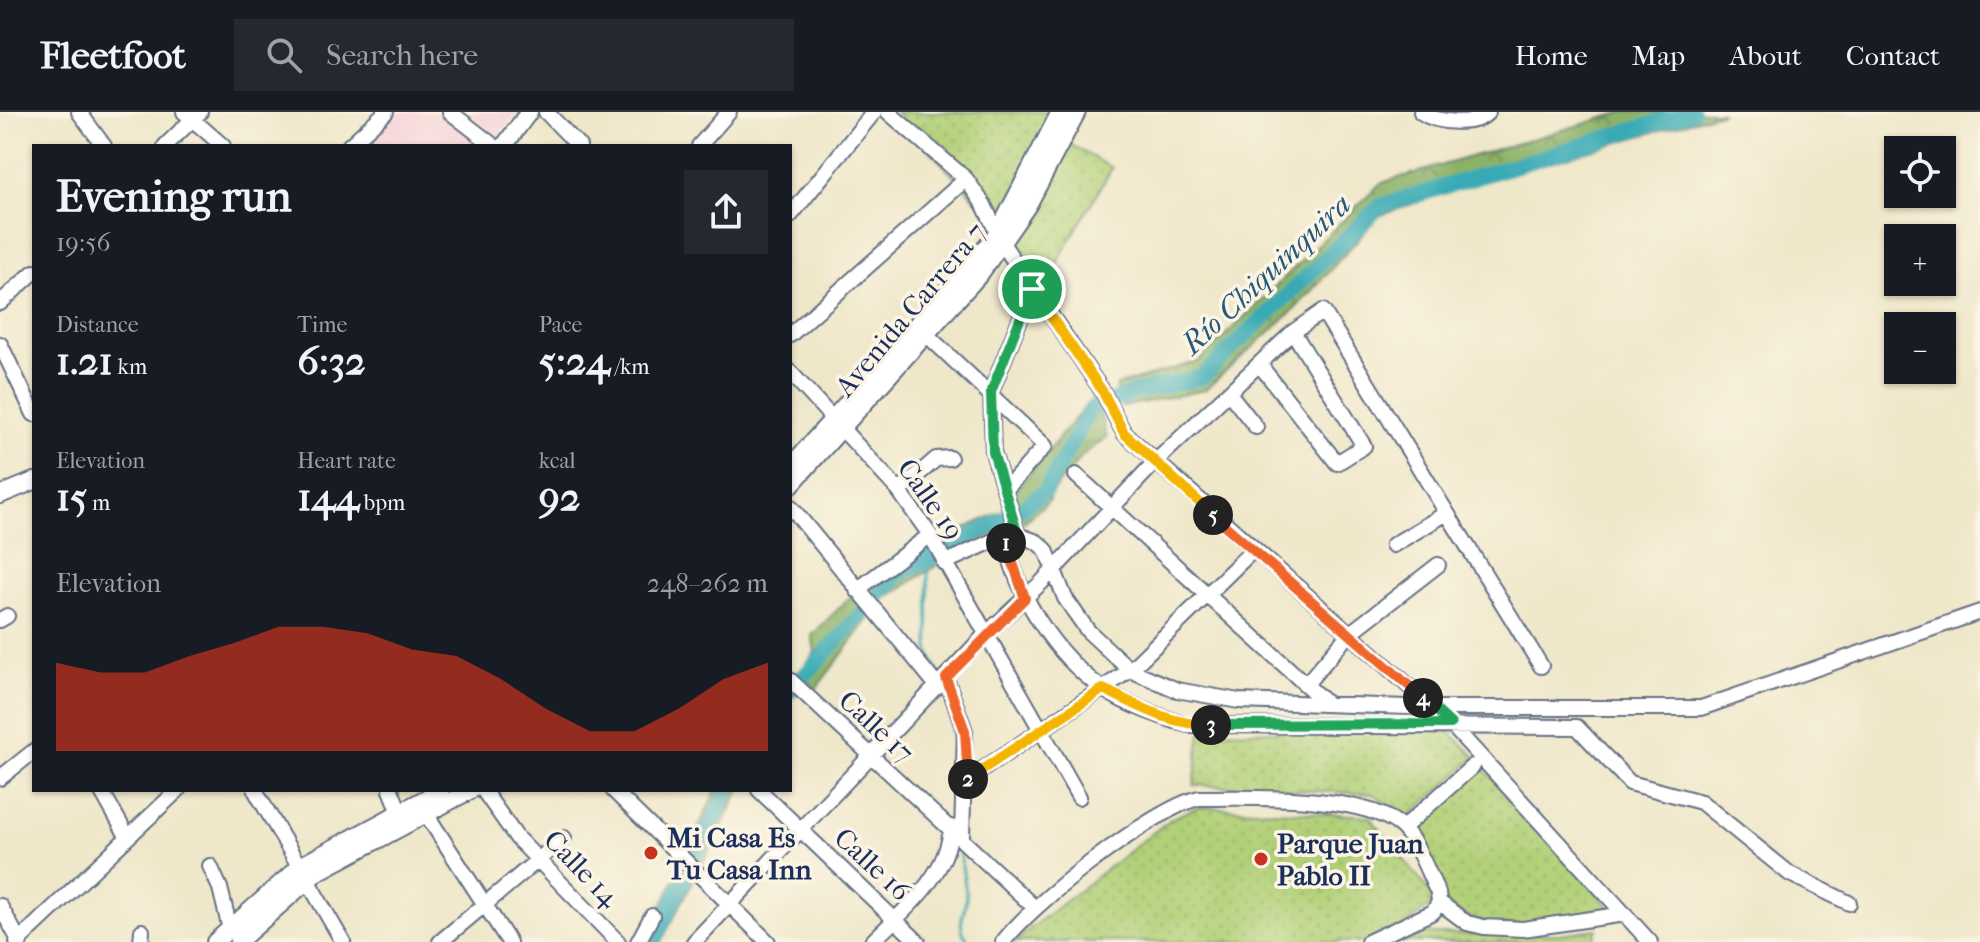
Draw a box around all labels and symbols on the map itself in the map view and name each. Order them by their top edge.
water label: Río Chiquinquira [1173,187,1358,363]
street label: Avenida Carrera 7 [827,216,993,404]
pin [998,255,1066,323]
street label: Calle 19 [891,452,970,546]
pin: 5 [1193,495,1233,535]
pin: 1 [986,523,1026,563]
pin: 4 [1403,678,1443,718]
street label: Calle 17 [832,683,921,769]
pin: 3 [1191,705,1231,745]
pin: 2 [948,759,988,799]
place label: Mi Casa Es Tu Casa Inn [666,821,812,886]
street label: Calle 16 [828,821,918,908]
street label: Calle 14 [537,823,627,914]
place label: Parque Juan Pablo II [1277,827,1424,892]
marker: Mi Casa Es Tu Casa Inn [642,844,660,862]
marker: Parque Juan Pablo II [1252,850,1270,868]

